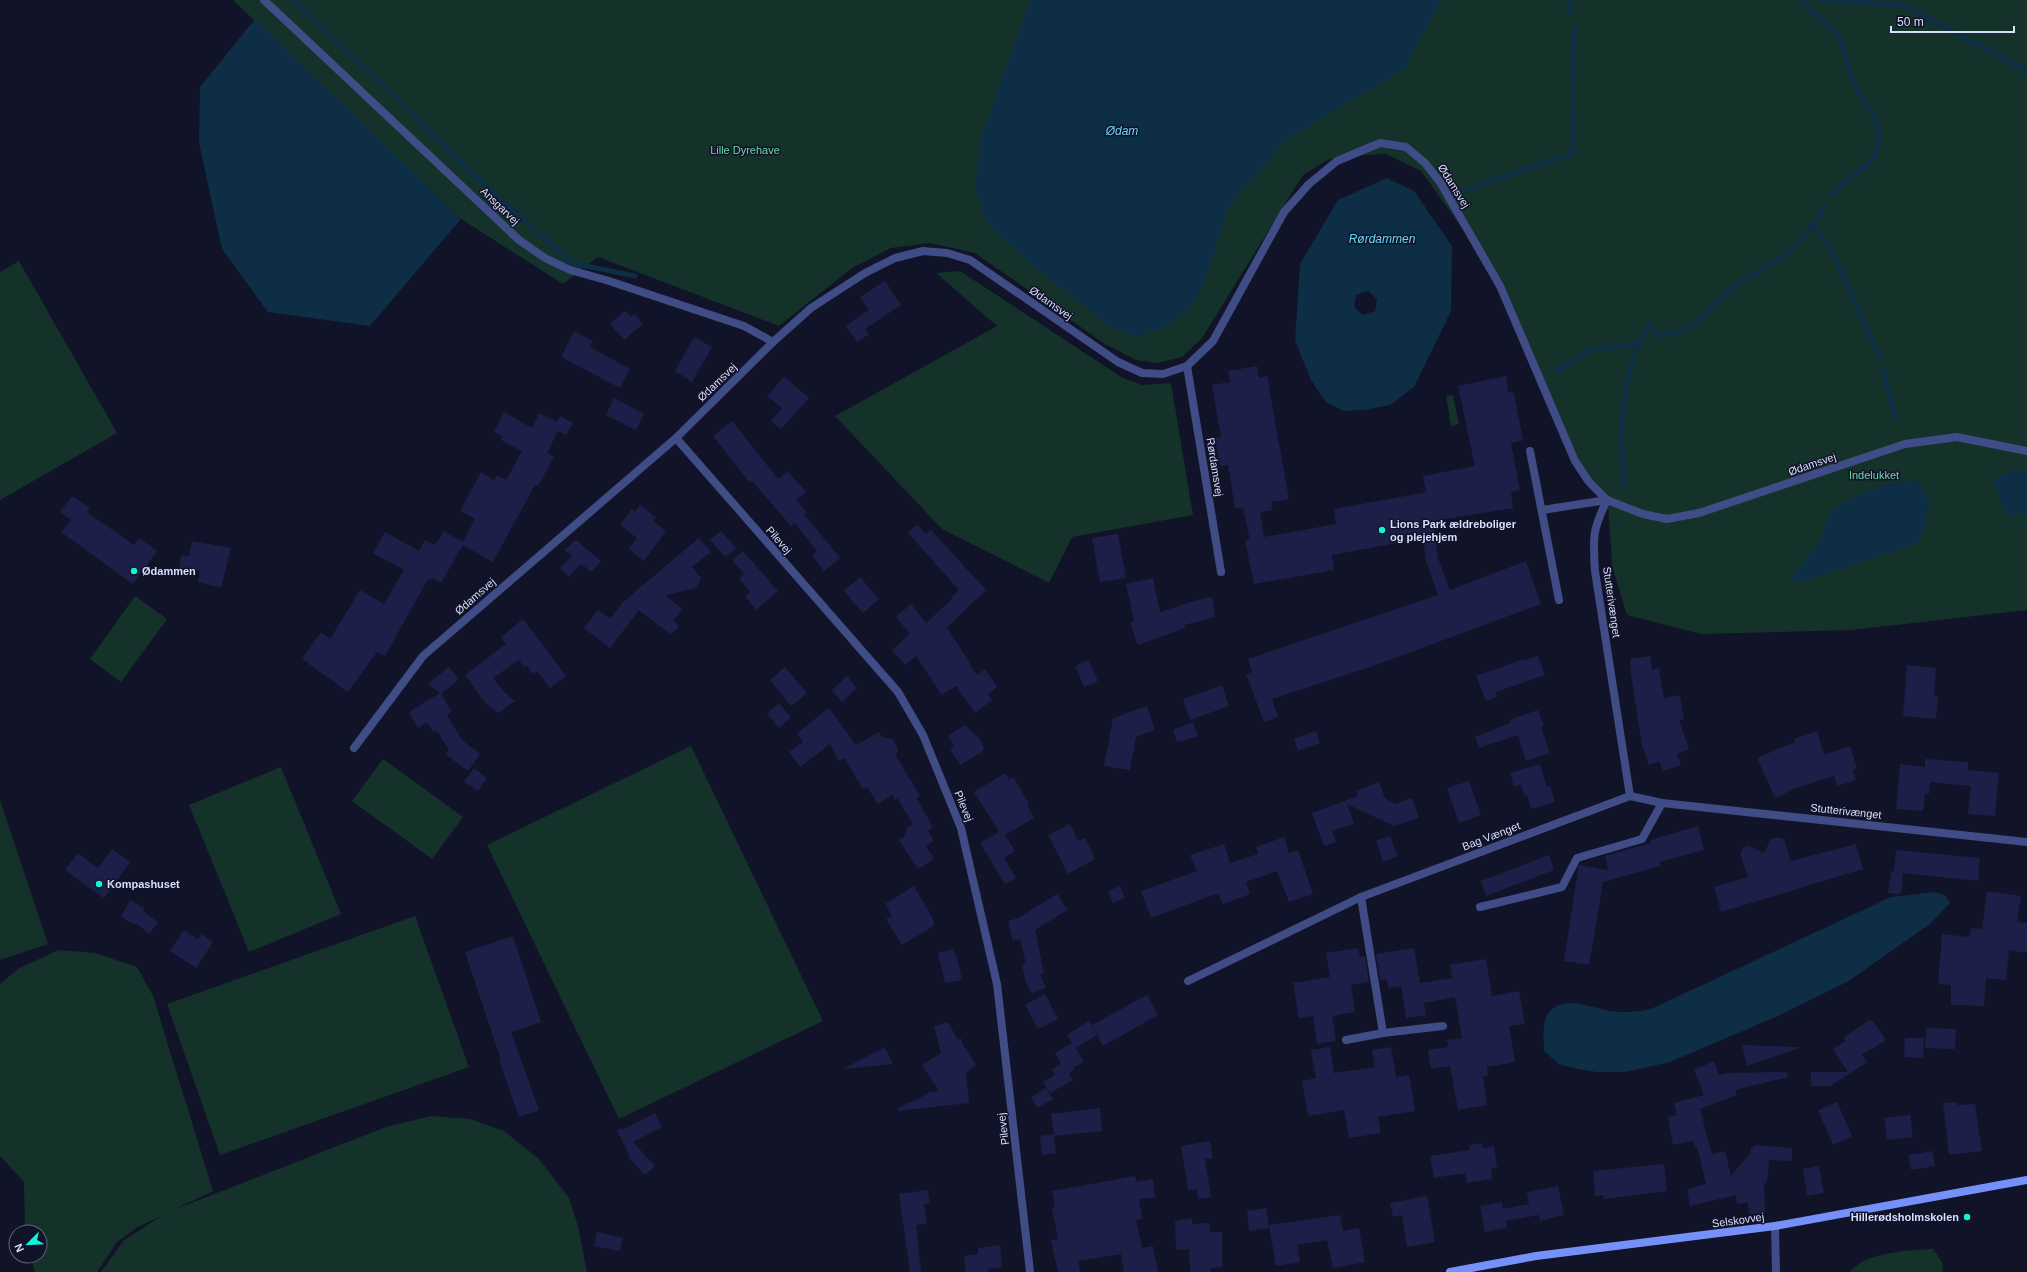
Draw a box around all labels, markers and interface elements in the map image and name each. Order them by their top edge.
scale bar [1891,8,2014,34]
text: 50 m [1897,15,1924,29]
water label: Ødam [1105,124,1138,138]
park label: Lille Dyrehave [710,144,780,156]
street label: Ødamsvej [1436,162,1472,210]
street label: Ansgarvej [478,185,522,227]
water label: Rørdammen [1349,232,1416,246]
street label: Ødamsvej [1027,284,1075,322]
street label: Ødamsvej [695,360,739,404]
street label: Rørdamsvej [1204,437,1226,497]
street label: Ødamsvej [1787,450,1837,478]
park label: Indelukket [1849,469,1899,481]
place label: Lions Park ældreboliger og plejehjem [1390,518,1517,543]
street label: Pilevej [764,524,794,556]
marker: Lions Park ældreboliger og plejehjem [1377,525,1387,535]
place label: Ødammen [142,565,196,577]
marker: Ødammen [129,566,139,576]
street label: Stutterivænget [1601,566,1623,638]
street label: Ødamsvej [452,575,498,617]
street label: Pilevej [952,789,976,823]
street label: Stutterivænget [1810,801,1882,821]
street label: Bag Vænget [1460,819,1522,853]
place label: Kompashuset [107,878,180,890]
marker: Kompashuset [94,879,104,889]
street label: Pilevej [995,1112,1011,1146]
street label: Selskovvej [1711,1210,1765,1230]
place label: Hillerødsholmskolen [1851,1211,1959,1223]
marker: Hillerødsholmskolen [1962,1212,1972,1222]
north arrow [8,1224,48,1264]
text: N [12,1242,26,1254]

